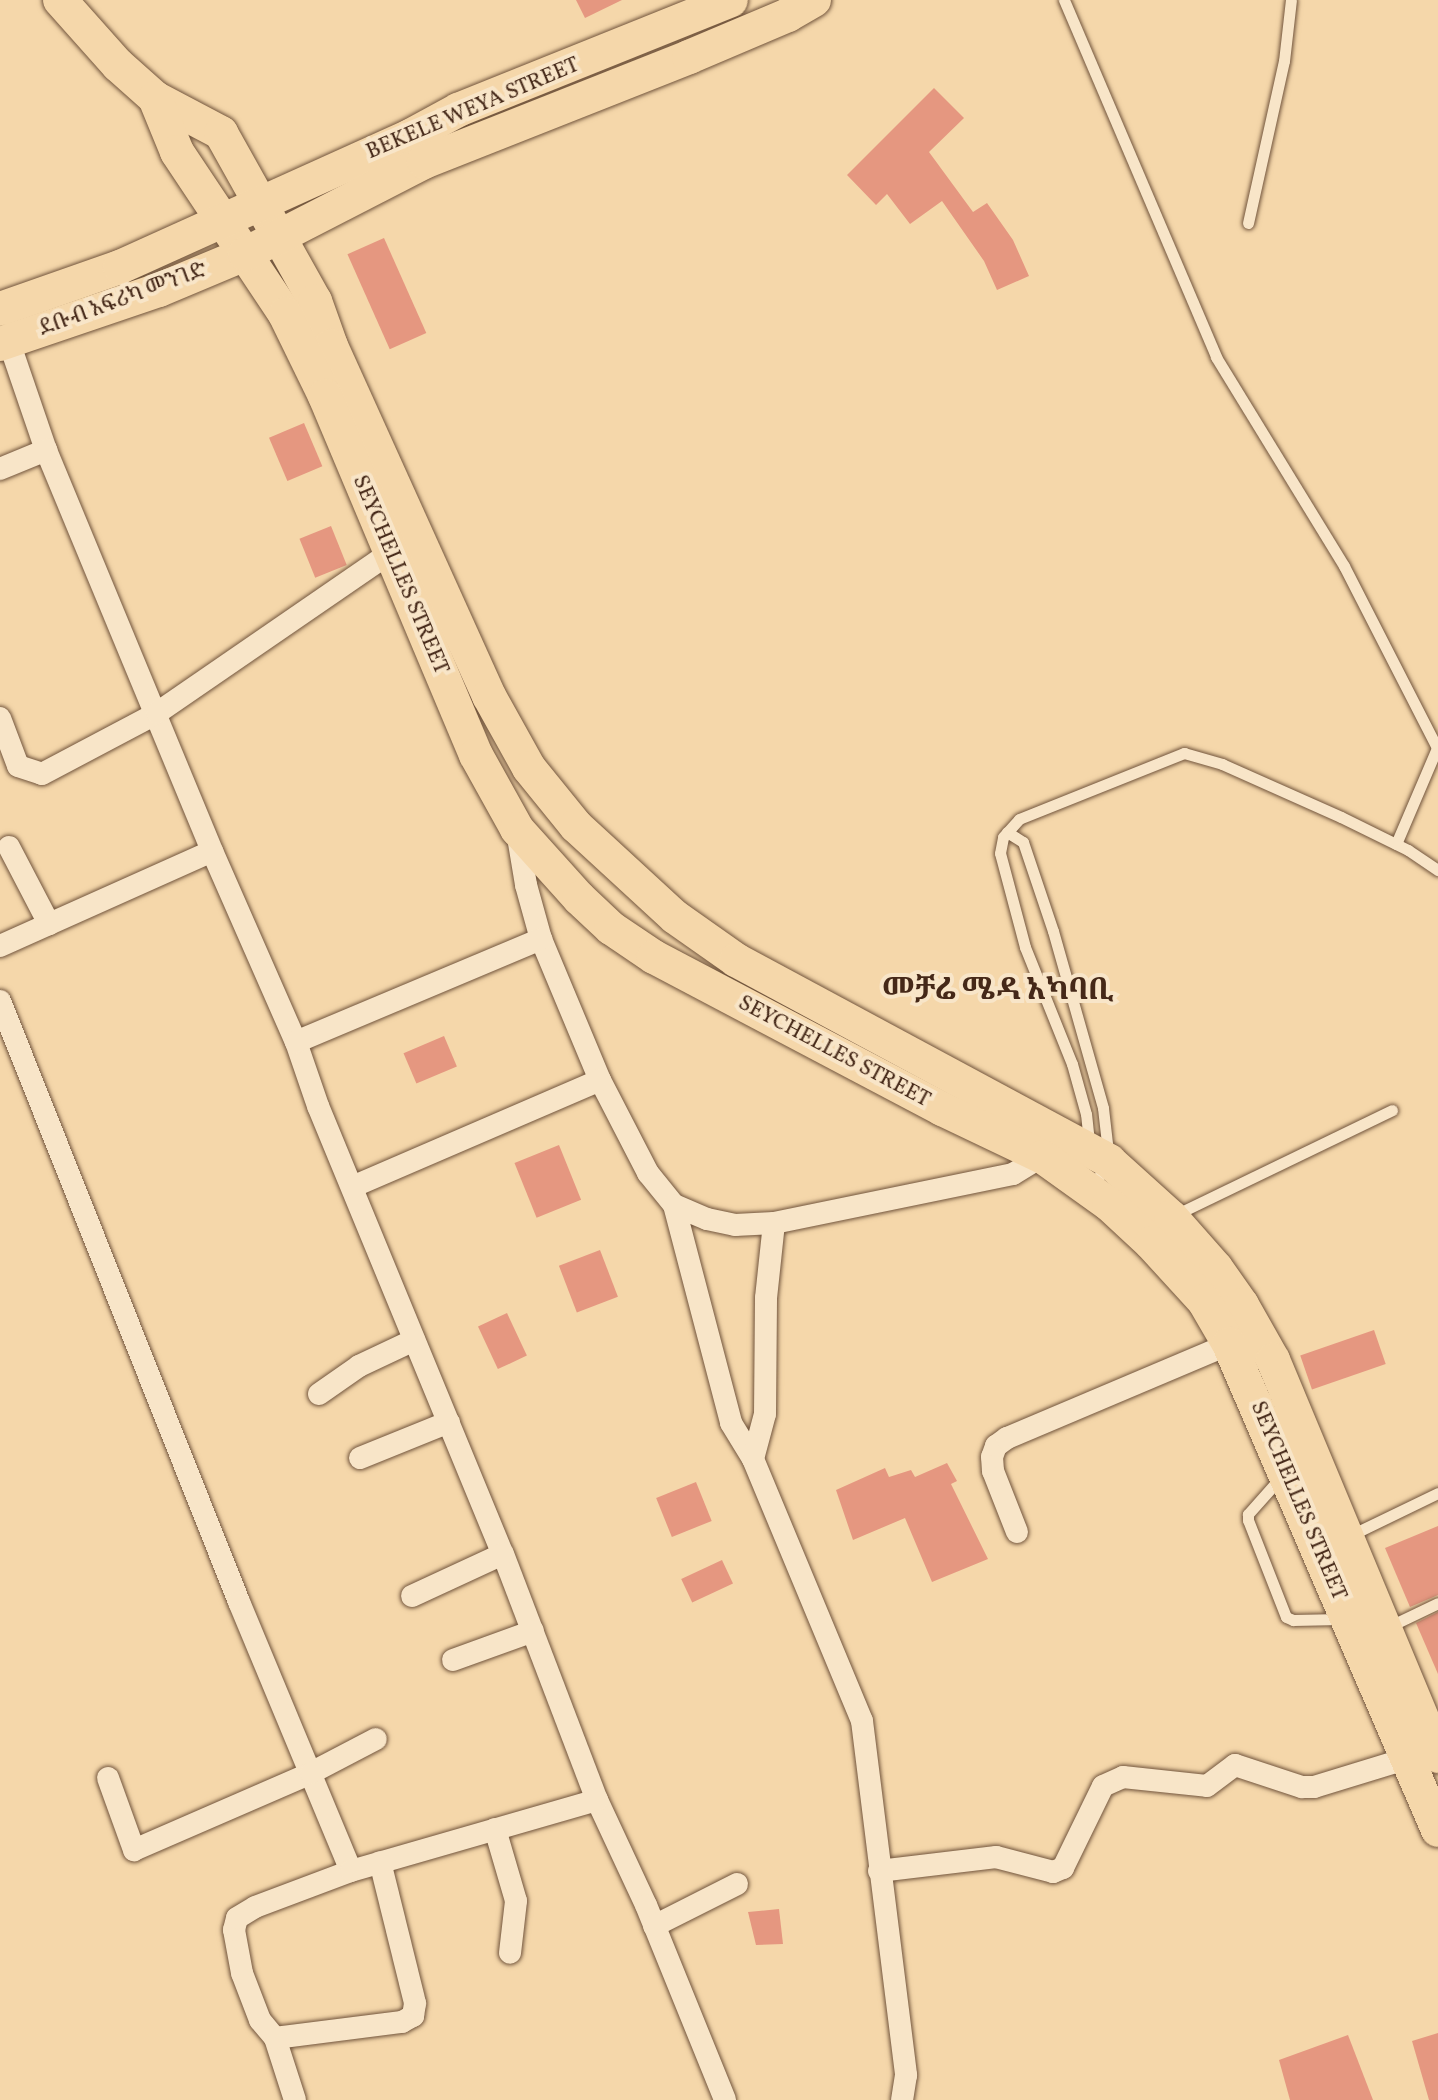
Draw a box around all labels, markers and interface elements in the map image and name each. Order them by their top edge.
street label: BEKELE WEYA STREET [362,52,584,166]
street label: ደቡብ አፍሪካ መንገድ [35,257,211,343]
street label: SEYCHELLES STREET [346,471,454,679]
district label: መቻሬ ሜዳ አካባቢ [882,973,1114,1009]
street label: SEYCHELLES STREET [733,990,935,1114]
street label: SEYCHELLES STREET [1244,1397,1352,1605]

